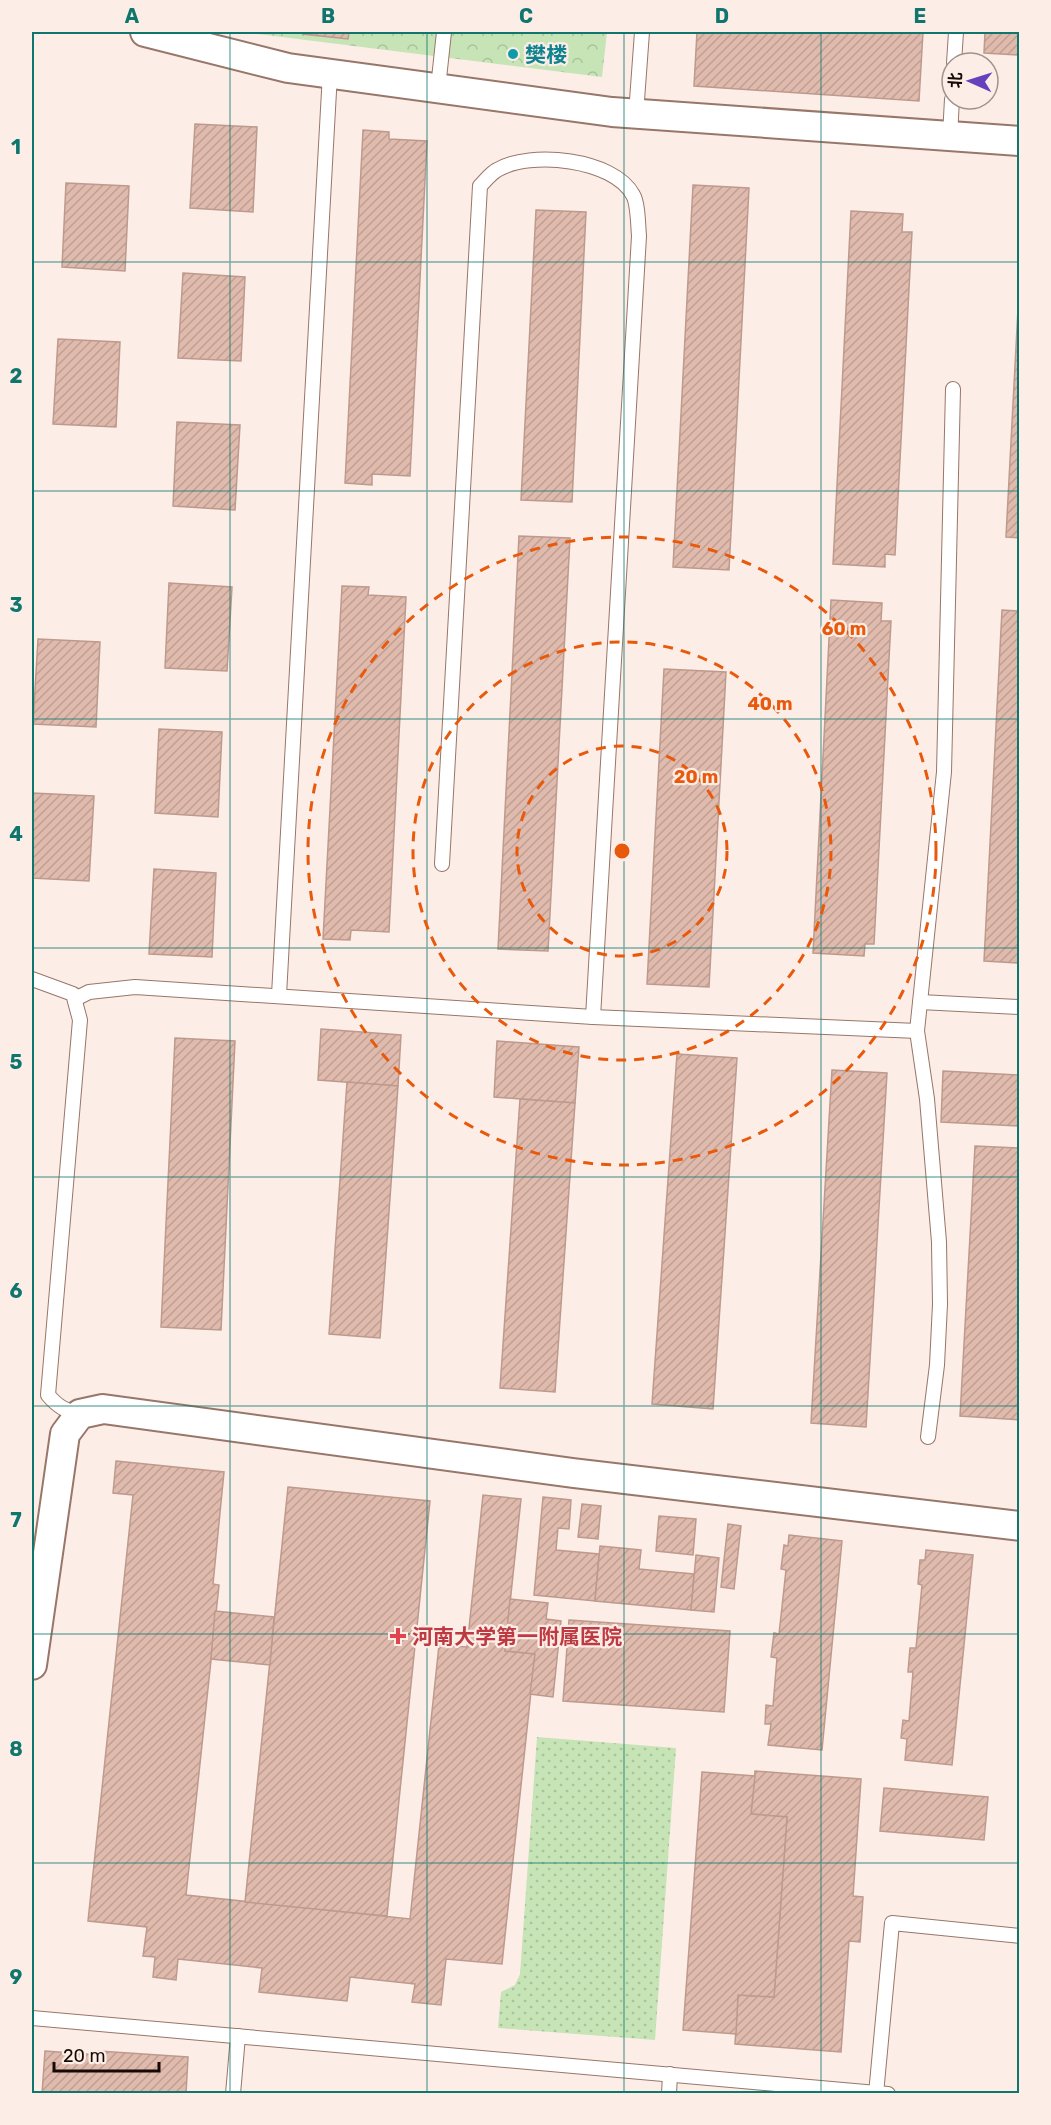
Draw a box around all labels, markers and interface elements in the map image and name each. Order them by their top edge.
text: A [125,4,140,28]
text: B [321,4,335,28]
text: C [519,4,533,28]
text: D [715,4,729,28]
text: E [914,4,926,28]
place label: 樊楼 [525,42,567,67]
marker: 樊楼 [506,47,520,61]
north arrow [940,51,1000,111]
text: 北 [946,72,965,89]
text: 1 [11,135,21,159]
text: 2 [10,364,23,388]
text: 3 [9,593,23,617]
text: 60 m [822,618,866,640]
text: 40 m [748,693,792,715]
text: 20 m [674,766,718,788]
text: 4 [9,822,23,846]
centre of rings [612,841,632,861]
text: 5 [10,1050,23,1074]
text: 6 [9,1279,23,1303]
text: 7 [10,1508,22,1532]
place label: 河南大学第一附属医院 [412,1624,622,1649]
marker: 河南大学第一附属医院 [389,1627,407,1645]
text: 8 [9,1737,23,1761]
text: 9 [10,1965,23,1989]
scale bar [54,2035,159,2073]
text: 20 m [63,2045,105,2067]

